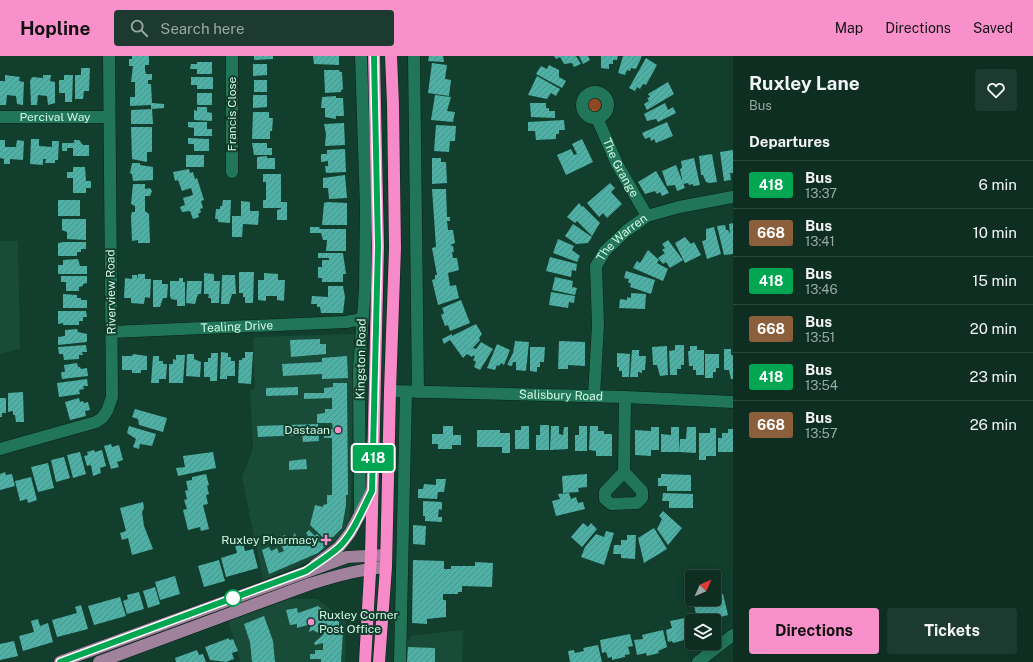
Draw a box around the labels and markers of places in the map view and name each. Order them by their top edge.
place label: Dastaan [284,423,330,437]
marker: Dastaan [333,425,343,435]
place label: Ruxley Pharmacy [221,533,319,547]
marker: Ruxley Pharmacy [321,535,331,545]
unlabelled marker [224,589,242,607]
place label: Ruxley Corner Post Office [319,608,399,636]
marker: Ruxley Corner Post Office [306,617,316,627]

